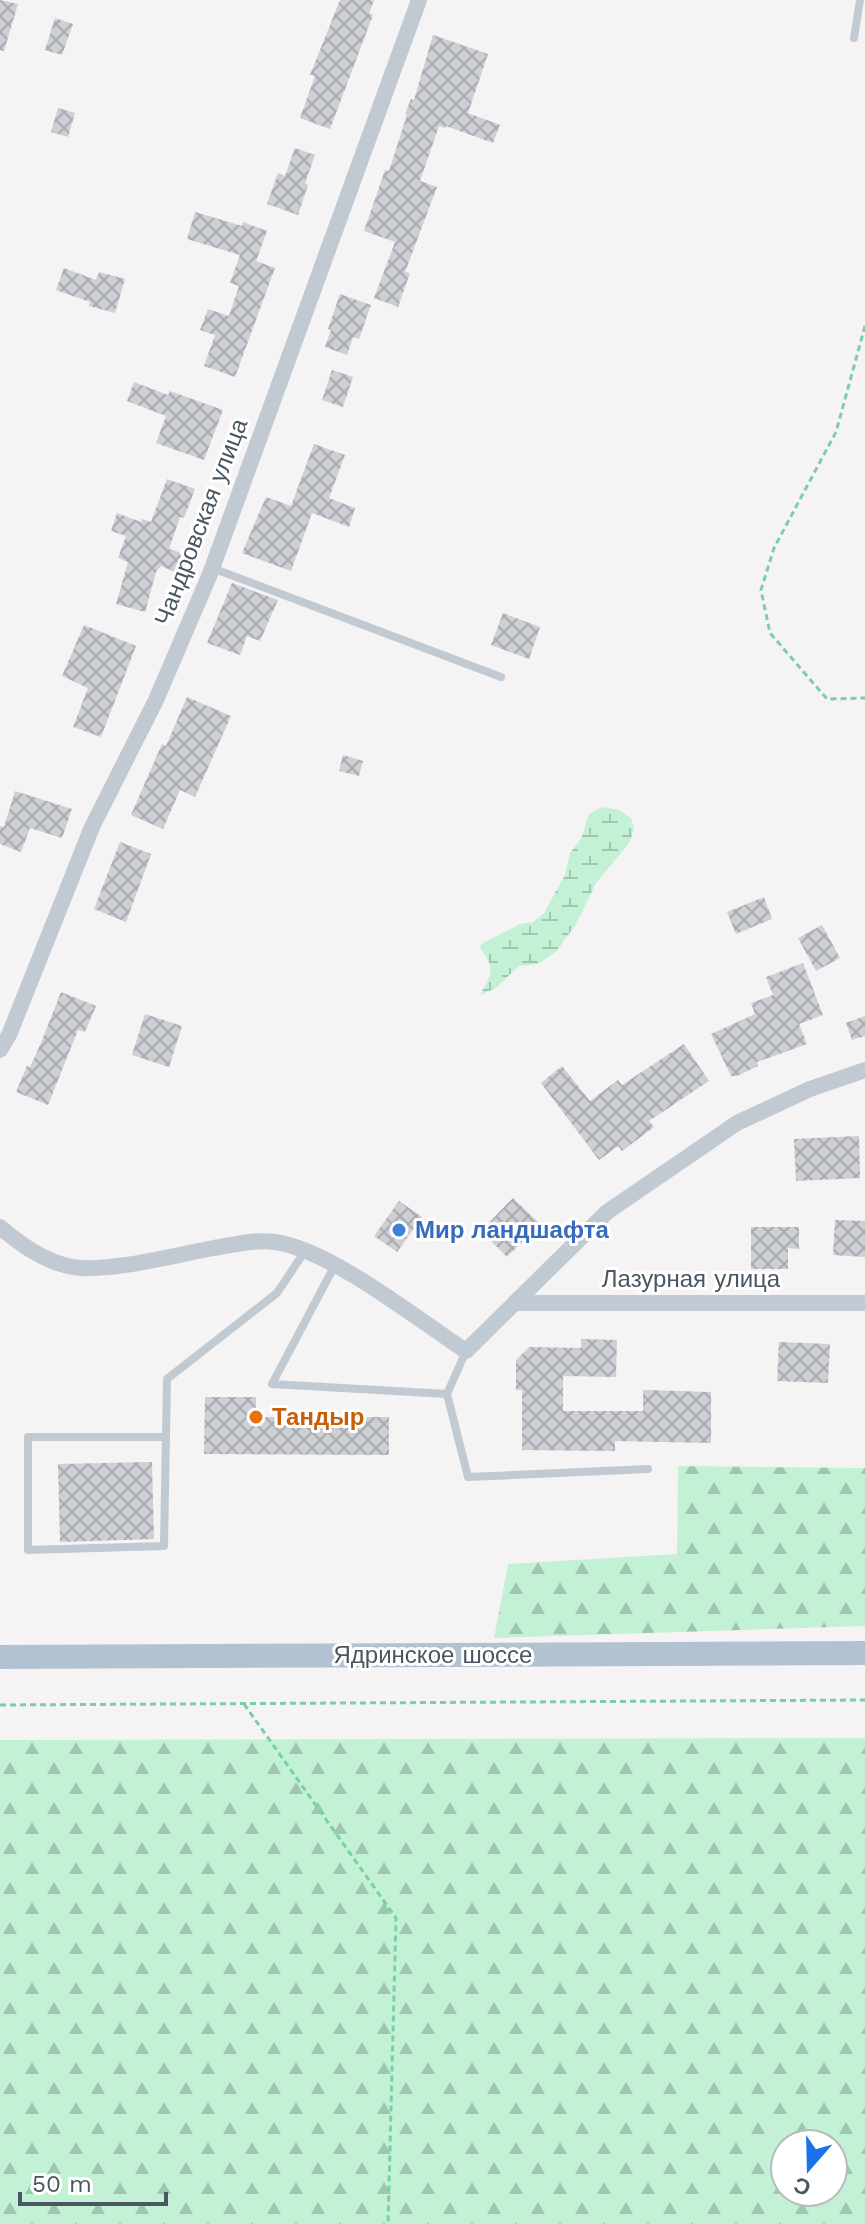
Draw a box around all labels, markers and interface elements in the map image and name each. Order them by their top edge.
street label: Чандровская улица [149,414,254,629]
place label: Мир ландшафта [415,1216,609,1244]
marker: Мир ландшафта [390,1221,408,1239]
street label: Лазурная улица [602,1265,781,1293]
place label: Тандыр [272,1403,364,1431]
marker: Тандыр [247,1408,265,1426]
street label: Ядринское шоссе [334,1641,532,1669]
north arrow [769,2128,849,2208]
scale bar [20,2156,166,2206]
text: 50 m [32,2170,92,2198]
text: С [790,2172,814,2201]

